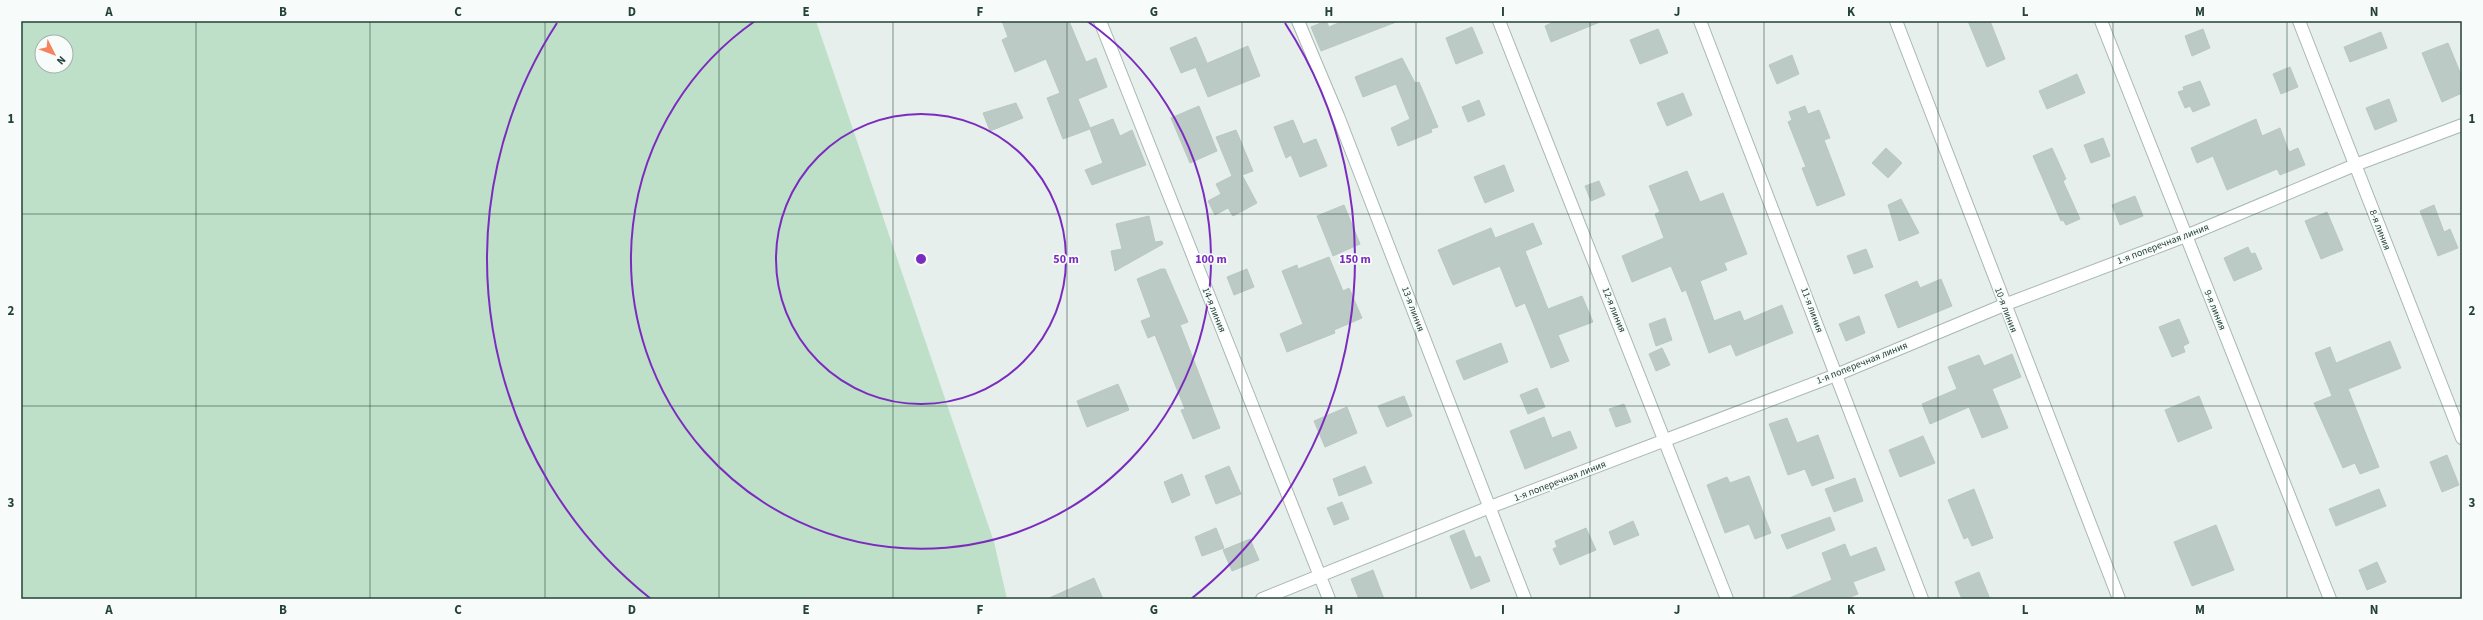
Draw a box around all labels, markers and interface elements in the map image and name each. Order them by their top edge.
text: A [104,3,113,21]
text: B [279,3,287,21]
text: C [454,3,462,21]
text: D [628,3,636,21]
text: E [802,3,810,21]
text: F [977,3,984,21]
text: G [1150,3,1158,21]
text: H [1325,3,1333,21]
text: I [1501,3,1505,21]
text: J [1674,3,1680,21]
text: K [1847,3,1856,21]
text: L [2022,3,2029,21]
text: M [2195,3,2205,21]
text: N [2370,3,2378,21]
north arrow [34,34,74,74]
text: N [53,53,69,68]
text: 1 [8,110,15,128]
text: 1 [2469,110,2476,128]
street label: 8-я линия [2366,208,2394,252]
street label: 1-я поперечная линия [2115,220,2211,268]
text: 50 m [1053,251,1079,268]
text: 100 m [1195,251,1227,268]
text: 150 m [1339,251,1371,268]
centre of rings [914,252,928,266]
street label: 13-я линия [1398,284,1428,334]
street label: 14-я линия [1199,285,1229,335]
street label: 12-я линия [1599,285,1629,335]
street label: 11-я линия [1797,285,1827,335]
street label: 10-я линия [1991,285,2021,335]
street label: 9-я линия [2201,288,2229,332]
text: 2 [8,302,15,320]
text: 2 [2469,302,2476,320]
street label: 1-я поперечная линия [1814,338,1910,388]
street label: 1-я поперечная линия [1512,457,1608,505]
text: 3 [8,494,15,512]
text: 3 [2469,494,2476,512]
text: A [104,601,113,619]
text: B [279,601,287,619]
text: C [454,601,462,619]
text: D [628,601,636,619]
text: E [802,601,810,619]
text: F [977,601,984,619]
text: G [1150,601,1158,619]
text: H [1325,601,1333,619]
text: I [1501,601,1505,619]
text: J [1674,601,1680,619]
text: K [1847,601,1856,619]
text: L [2022,601,2029,619]
text: M [2195,601,2205,619]
text: N [2370,601,2378,619]

